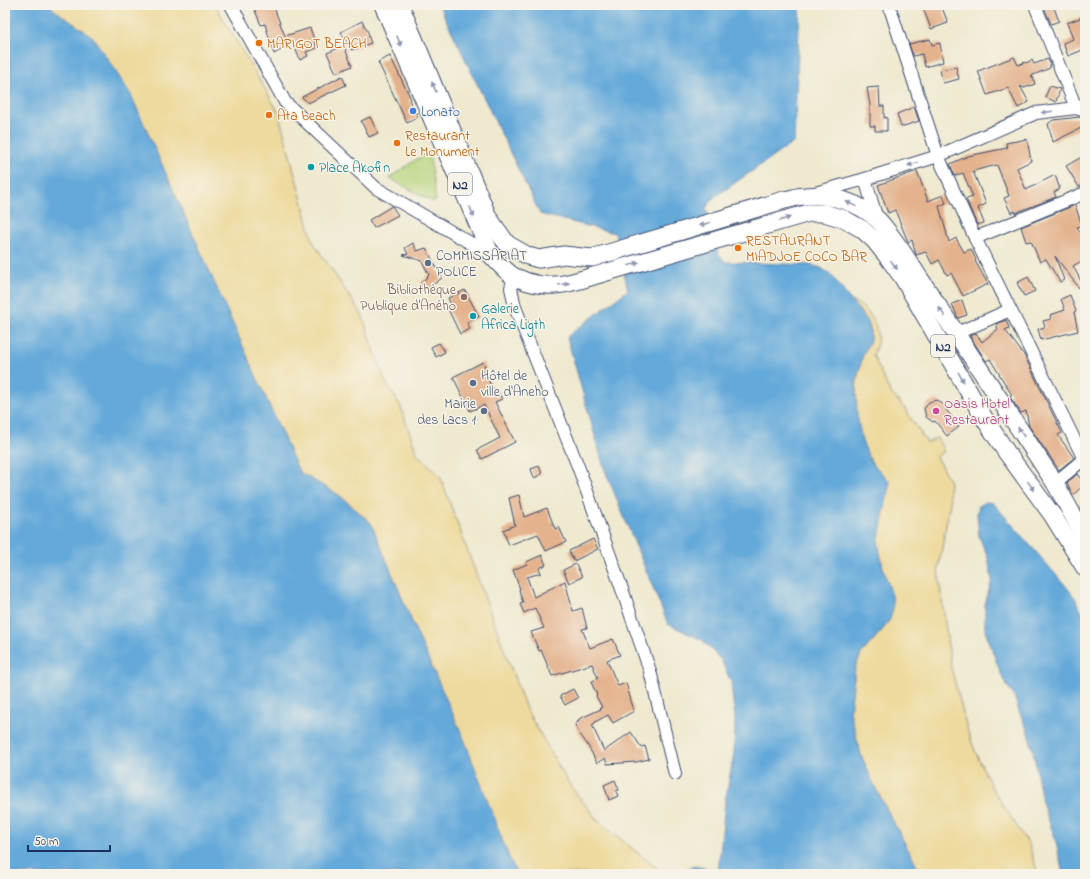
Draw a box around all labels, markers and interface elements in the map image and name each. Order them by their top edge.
place label: MARIGOT BEACH [267,34,367,55]
one-way arrow [396,35,402,47]
marker: MARIGOT BEACH [254,38,264,48]
one-way arrow [430,81,436,93]
place label: Lonato [421,102,460,123]
place label: Ata beach [277,106,335,127]
marker: Lonato [408,106,418,116]
one-way arrow [1040,109,1053,115]
marker: Ata beach [264,110,274,120]
place label: Restaurant Le Monument [405,126,480,163]
marker: Restaurant Le Monument [392,138,402,148]
place label: Place Akofin [319,158,390,179]
one-way arrow [906,161,918,167]
marker: Place Akofin [306,162,316,172]
road number: N2 [448,173,472,195]
one-way arrow [845,201,856,207]
one-way arrow [469,206,475,217]
one-way arrow [779,216,791,222]
one-way arrow [699,221,711,227]
place label: RESTAURANT MIADJOE COCO BAR [746,231,867,268]
marker: RESTAURANT MIADJOE COCO BAR [733,243,743,253]
place label: COMMISSARIAT POLICE [436,246,527,283]
marker: COMMISSARIAT POLICE [423,258,433,268]
one-way arrow [890,260,898,271]
one-way arrow [629,261,641,267]
place label: Bibliothèque Publique d'Aného [360,280,457,317]
one-way arrow [558,281,570,287]
marker: Bibliothèque Publique d'Aného [459,292,469,302]
place label: Galerie Africa Ligth [481,299,545,337]
one-way arrow [938,306,946,317]
marker: Galerie Africa Ligth [468,311,478,321]
road number: N2 [931,335,955,357]
place label: Hôtel de ville d'Aneho [481,366,548,403]
one-way arrow [957,371,964,383]
marker: Hôtel de ville d'Aneho [468,378,478,388]
place label: Mairie des Lacs 1 [417,394,477,431]
place label: Oasis Hotel Restaurant [944,394,1010,431]
marker: Mairie des Lacs 1 [479,406,489,416]
marker: Oasis Hotel Restaurant [931,406,941,416]
one-way arrow [1017,427,1025,437]
one-way arrow [1027,481,1035,491]
scale bar [28,827,110,853]
text: 50 m [34,833,58,851]

